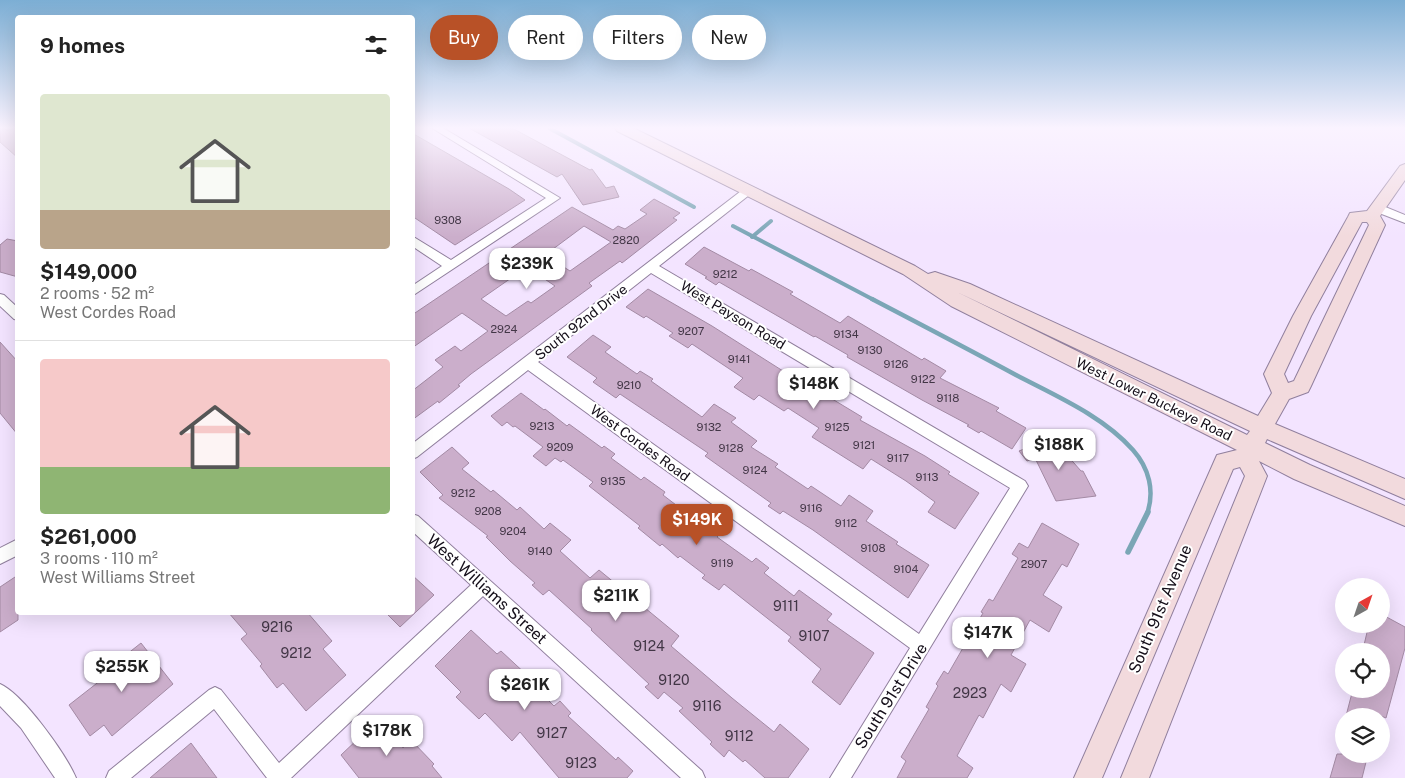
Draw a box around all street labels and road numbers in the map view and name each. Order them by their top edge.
street label: West Payson Road [678,277,788,353]
street label: South 92nd Drive [532,281,630,363]
street label: West Lower Buckeye Road [1073,354,1235,444]
street label: West Cordes Road [587,402,693,484]
street label: West Williams Street [423,530,551,648]
street label: South 91st Avenue [1124,542,1196,676]
street label: South 91st Drive [851,640,931,752]

